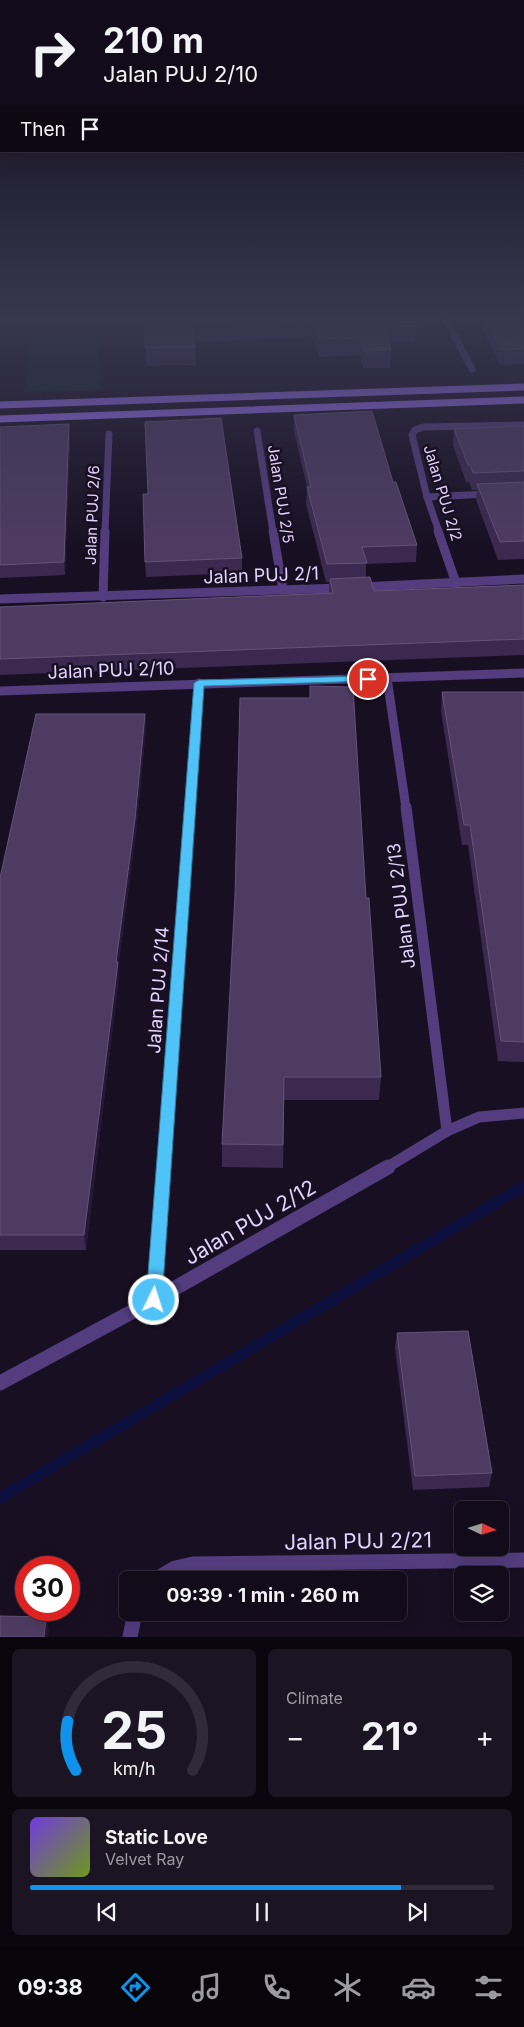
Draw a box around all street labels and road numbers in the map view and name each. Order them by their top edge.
street label: Jalan PUJ 2/5 [264,443,298,545]
street label: Jalan PUJ 2/2 [419,443,467,543]
street label: Jalan PUJ 2/6 [81,465,103,565]
street label: Jalan PUJ 2/1 [203,562,319,588]
street label: Jalan PUJ 2/10 [47,657,175,683]
street label: Jalan PUJ 2/13 [383,842,419,970]
street label: Jalan PUJ 2/14 [143,926,173,1054]
street label: Jalan PUJ 2/12 [180,1174,320,1270]
street label: Jalan PUJ 2/21 [284,1527,432,1555]

